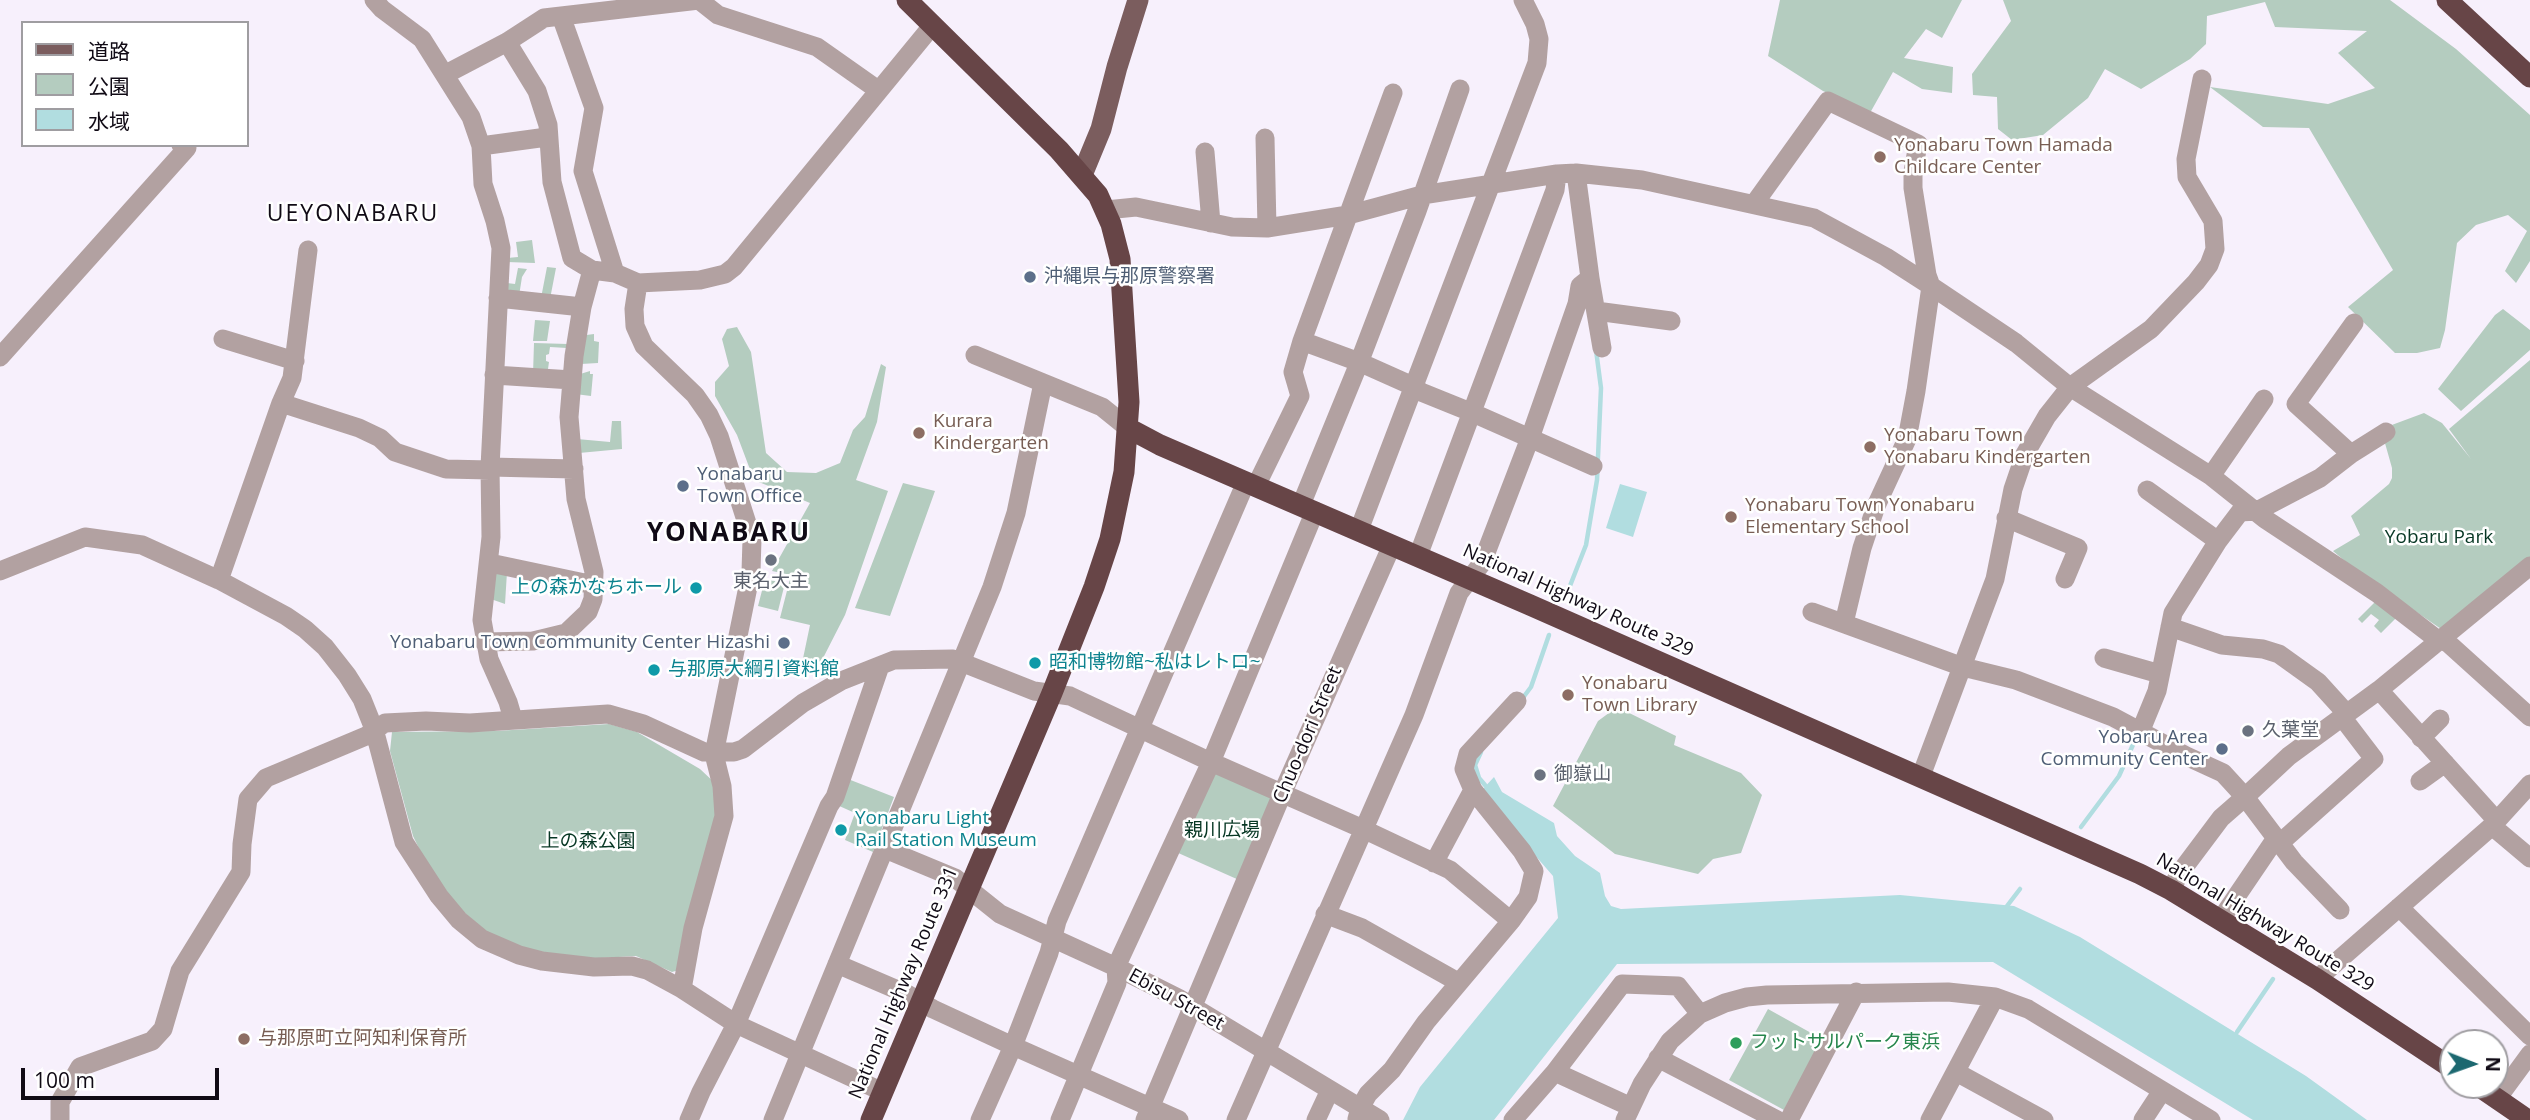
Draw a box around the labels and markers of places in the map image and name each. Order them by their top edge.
place label: Yonabaru Town Hamada Childcare Center [1894,135,2113,179]
marker: Yonabaru Town Hamada Childcare Center [1872,149,1888,165]
place label: 沖縄県与那原警察署 [1044,266,1215,288]
marker: 沖縄県与那原警察署 [1022,269,1038,285]
place label: Kurara Kindergarten [933,411,1049,455]
marker: Kurara Kindergarten [911,425,927,441]
place label: Yonabaru Town Yonabaru Kindergarten [1884,425,2091,469]
marker: Yonabaru Town Yonabaru Kindergarten [1862,439,1878,455]
place label: Yonabaru Town Office [697,464,802,508]
marker: Yonabaru Town Office [675,478,691,494]
place label: Yonabaru Town Yonabaru Elementary School [1745,495,1975,539]
marker: Yonabaru Town Yonabaru Elementary School [1723,509,1739,525]
marker: 東名大主 [763,552,779,568]
place label: 東名大主 [733,571,809,593]
place label: 上の森かなちホール [511,577,682,599]
marker: 上の森かなちホール [688,580,704,596]
place label: Yonabaru Town Community Center Hizashi [390,632,770,654]
marker: Yonabaru Town Community Center Hizashi [776,635,792,651]
place label: 昭和博物館~私はレトロ~ [1049,652,1261,674]
marker: 昭和博物館~私はレトロ~ [1027,655,1043,671]
place label: 与那原大綱引資料館 [668,659,839,681]
marker: 与那原大綱引資料館 [646,662,662,678]
place label: Yonabaru Town Library [1582,673,1697,717]
marker: Yonabaru Town Library [1560,687,1576,703]
place label: 久葉堂 [2262,720,2319,742]
marker: 久葉堂 [2240,723,2256,739]
place label: Yobaru Area Community Center [2041,727,2208,771]
marker: Yobaru Area Community Center [2214,741,2230,757]
place label: 御嶽山 [1554,764,1611,786]
marker: 御嶽山 [1532,767,1548,783]
place label: Yonabaru Light Rail Station Museum [855,808,1037,852]
marker: Yonabaru Light Rail Station Museum [833,822,849,838]
place label: 与那原町立阿知利保育所 [258,1028,467,1050]
marker: 与那原町立阿知利保育所 [236,1031,252,1047]
place label: フットサルパーク東浜 [1750,1032,1940,1054]
marker: フットサルパーク東浜 [1728,1035,1744,1051]

